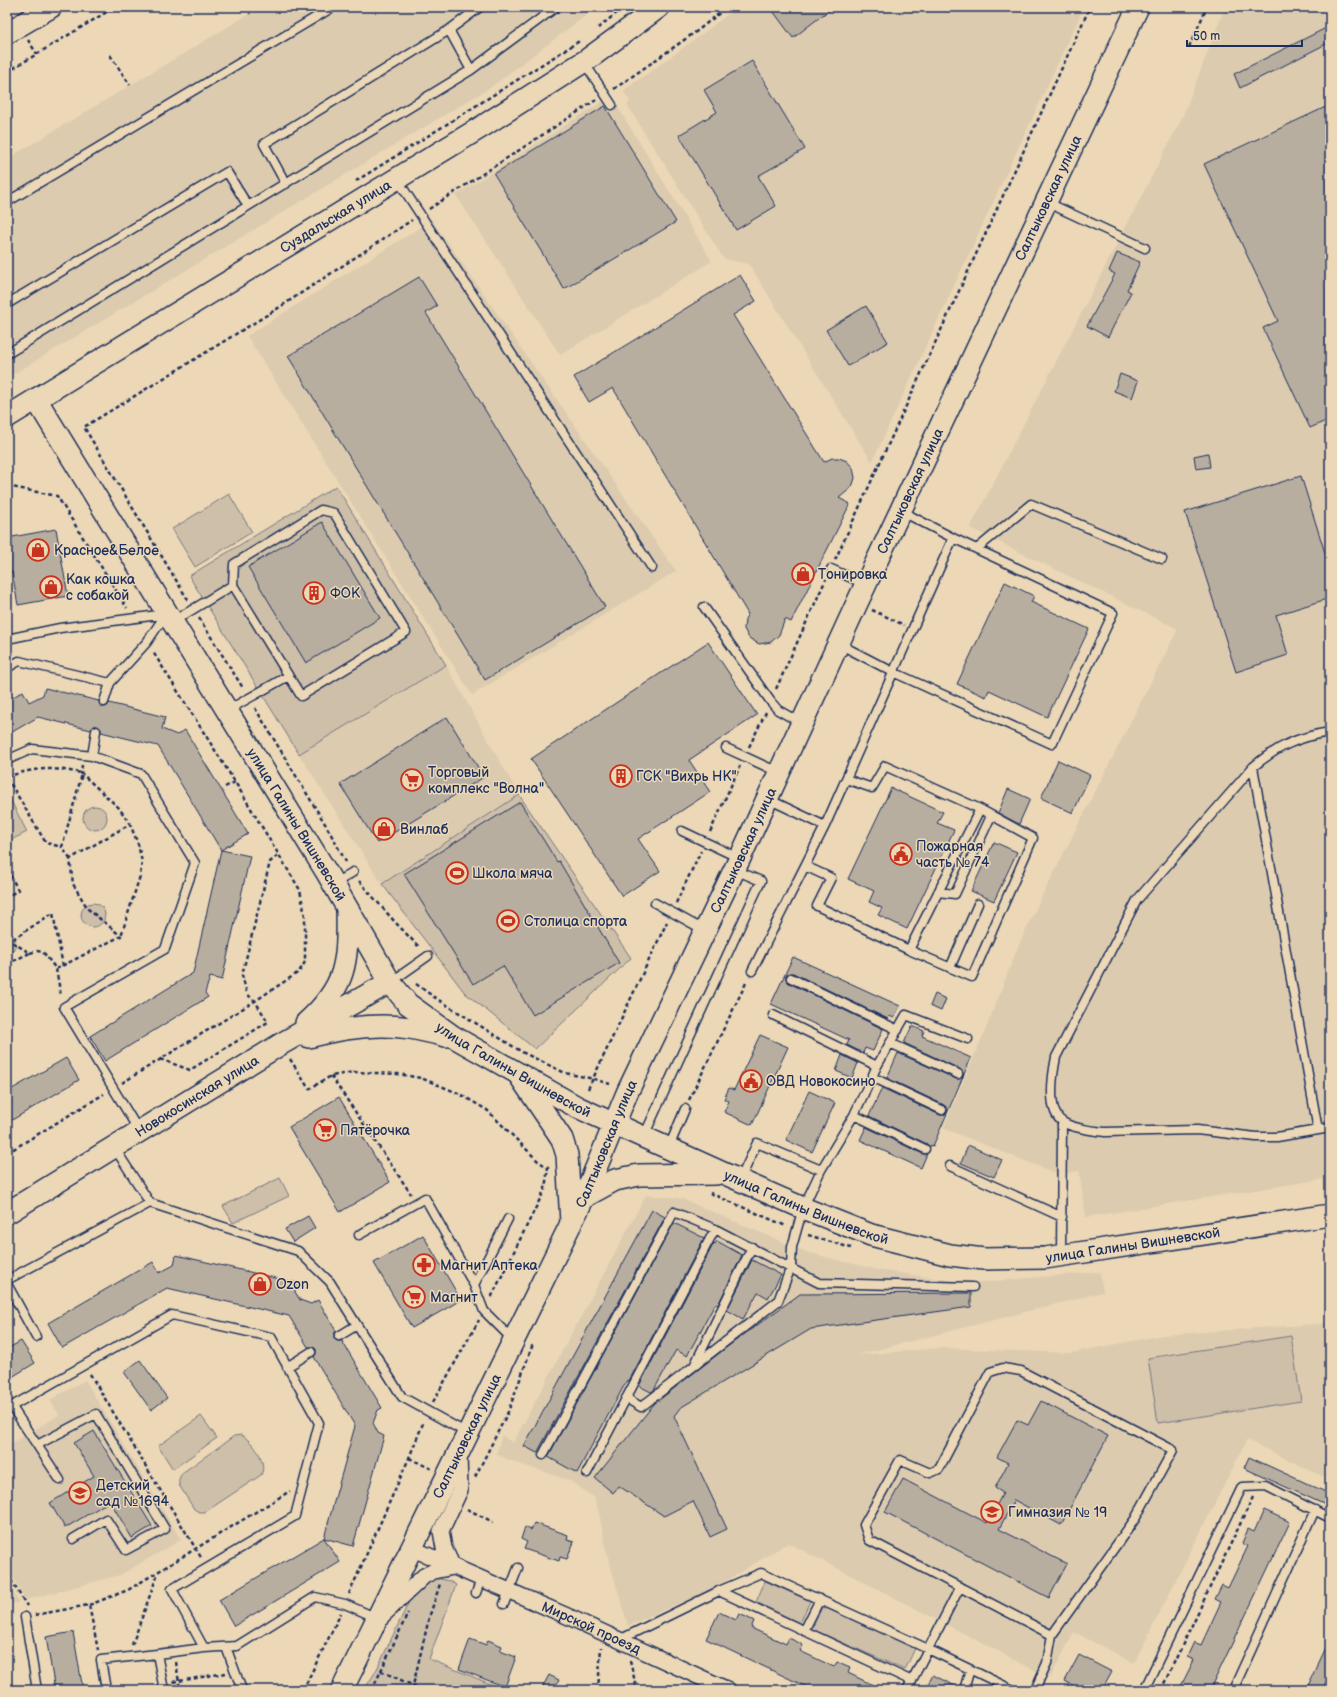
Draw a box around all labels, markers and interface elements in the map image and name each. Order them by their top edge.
scale bar [1187,22,1302,48]
text: 50 m [1193,29,1220,44]
street label: Салтыковская улица [1011,132,1085,263]
street label: Суздальская улица [277,175,395,257]
street label: Салтыковская улица [873,425,947,556]
shop icon: Красное&Белое [25,537,51,563]
place label: Красное&Белое [54,542,159,559]
shop icon: Тонировка [790,561,816,587]
place label: Тонировка [818,566,888,583]
place label: Как кошка с собакой [66,571,136,604]
shop icon: Как кошка с собакой [38,574,64,600]
building icon: ФОК [301,580,327,606]
place label: ФОК [330,585,361,602]
street label: улица Галины Вишневской [244,745,350,904]
building icon: ГСК "Вихрь НК" [608,763,634,789]
place label: Торговый комплекс "Волна" [428,764,544,797]
supermarket icon: Торговый комплекс "Волна" [399,767,425,793]
place label: ГСК "Вихрь НК" [636,768,737,785]
street label: Салтыковская улица [706,784,780,916]
shop icon: Винлаб [371,816,397,842]
place label: Винлаб [400,821,449,838]
place label: Пожарная часть № 74 [916,838,990,871]
public building icon: Пожарная часть № 74 [888,841,914,867]
sports icon: Школа мяча [444,860,470,886]
place label: Школа мяча [472,865,553,882]
sports icon: Столица спорта [495,908,521,934]
place label: Столица спорта [524,913,628,930]
street label: улица Галины Вишневской [433,1018,594,1121]
street label: Новокосинская улица [132,1051,262,1140]
public building icon: ОВД Новокосино [738,1068,764,1094]
place label: ОВД Новокосино [766,1073,875,1090]
street label: Салтыковская улица [572,1076,641,1210]
supermarket icon: Пятёрочка [312,1117,338,1143]
place label: Пятёрочка [340,1122,411,1139]
street label: улица Галины Вишневской [721,1166,890,1248]
street label: улица Галины Вишневской [1045,1223,1221,1266]
pharmacy icon: Магнит Аптека [411,1252,437,1278]
place label: Магнит Аптека [440,1257,539,1274]
shop icon: Ozon [247,1271,273,1297]
place label: Ozon [276,1276,309,1293]
supermarket icon: Магнит [401,1284,427,1310]
place label: Магнит [430,1289,478,1306]
street label: Салтыковская улица [429,1370,505,1501]
place label: Детский сад №1694 [96,1477,170,1510]
school or university icon: Детский сад №1694 [67,1480,93,1506]
school or university icon: Гимназия № 19 [979,1499,1005,1525]
place label: Гимназия № 19 [1008,1504,1107,1521]
street label: Мирской проезд [539,1598,644,1657]

